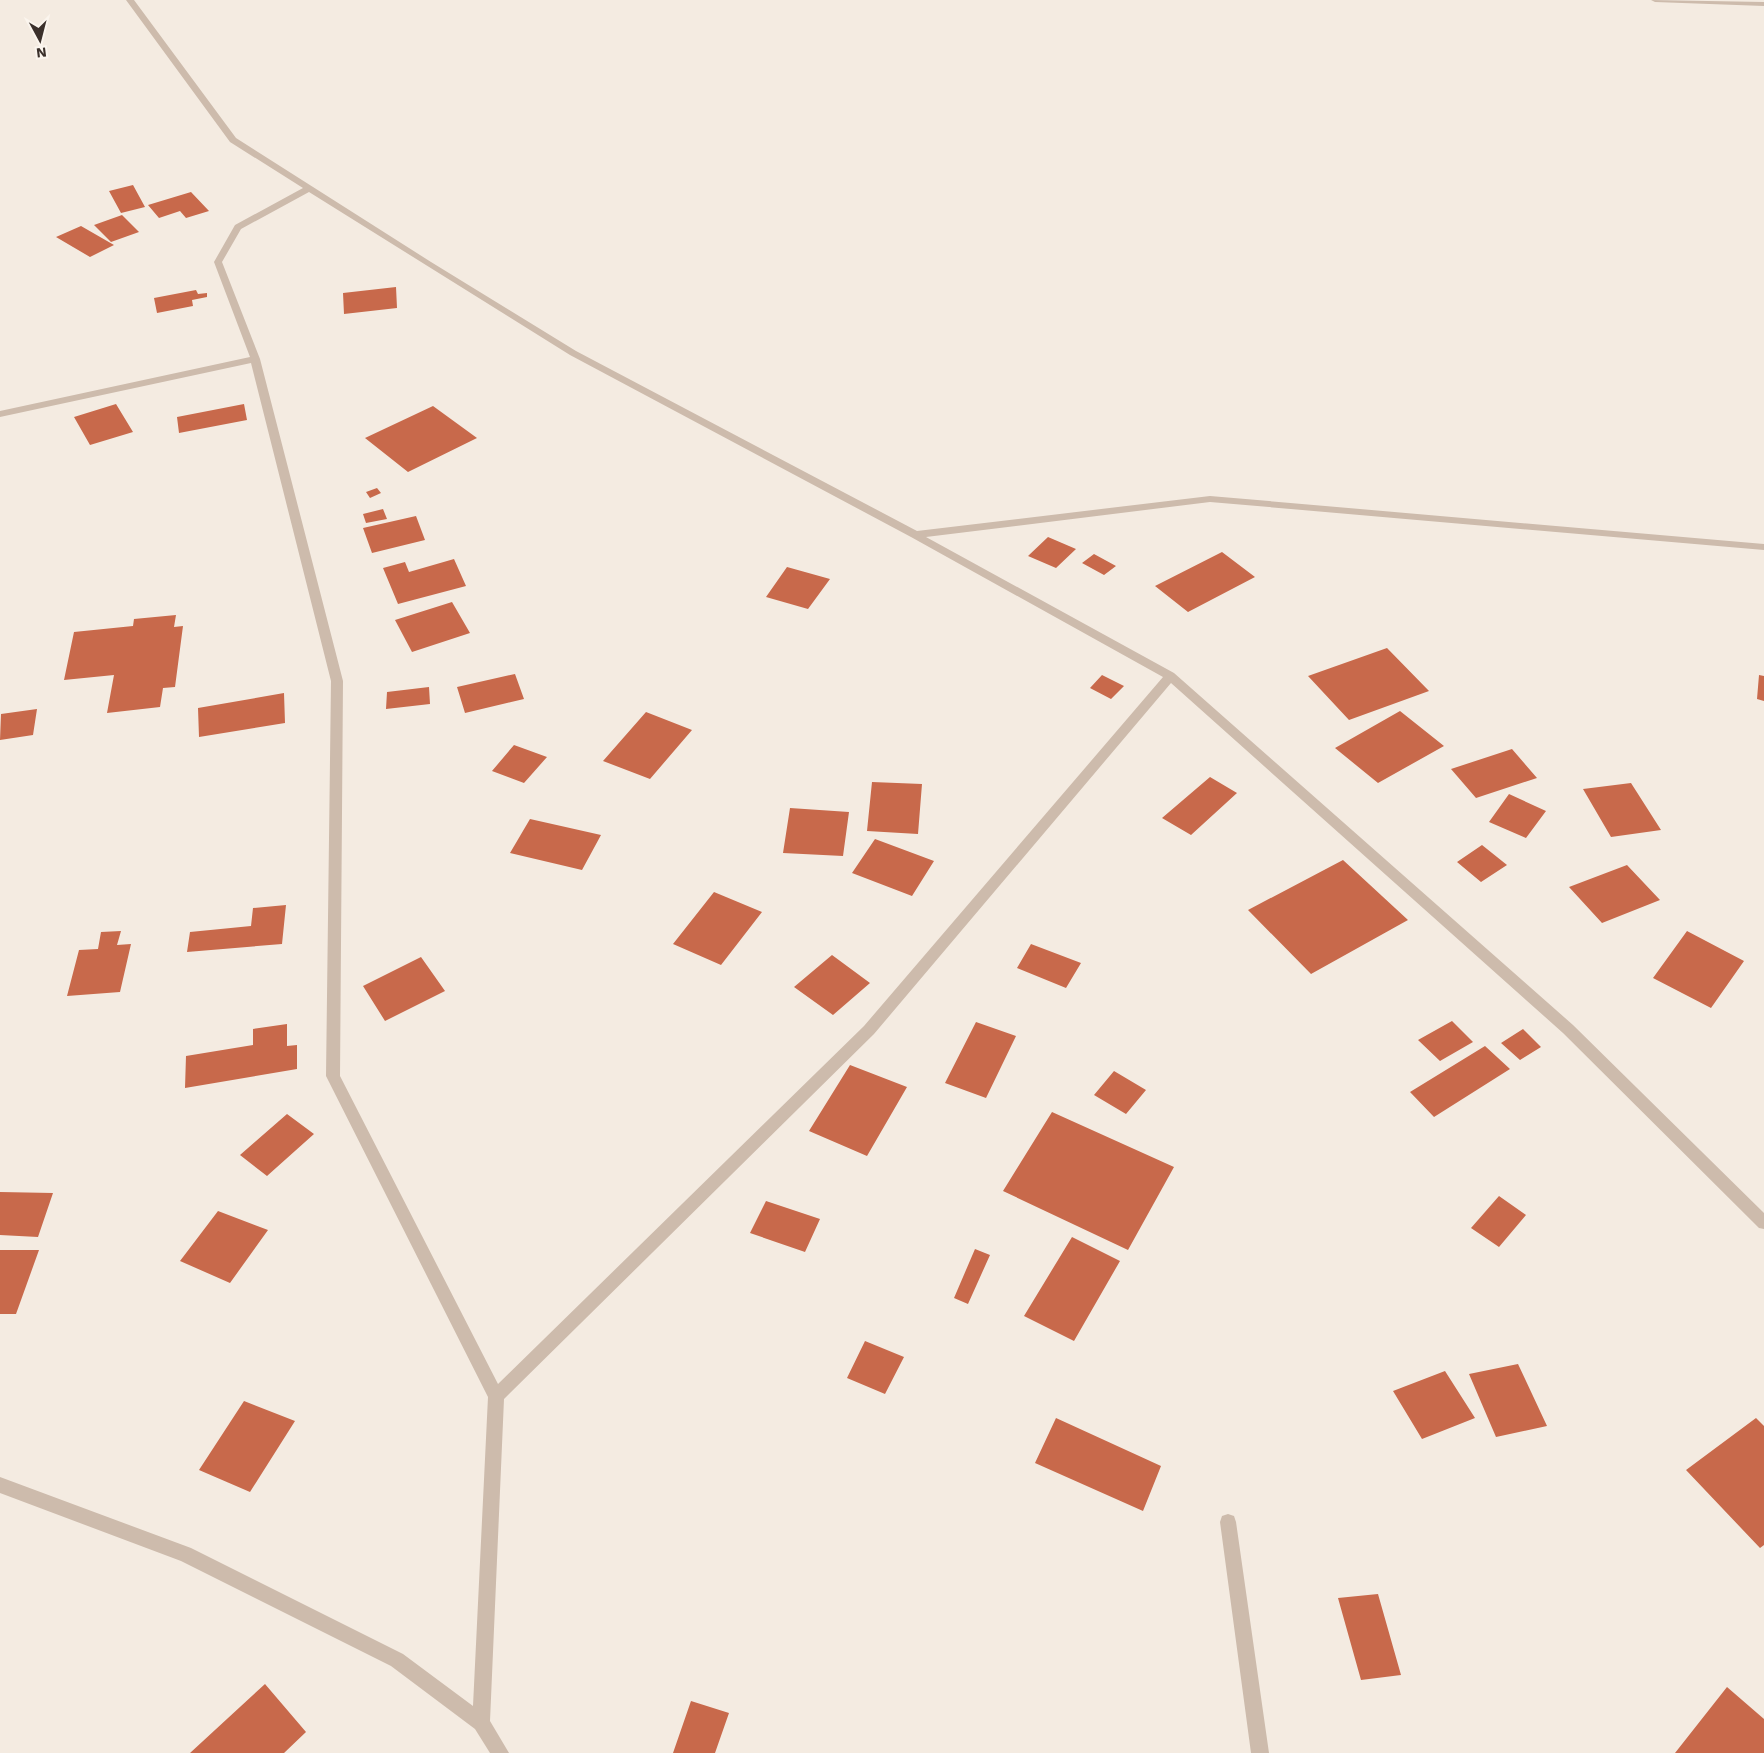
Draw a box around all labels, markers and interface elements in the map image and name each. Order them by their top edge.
north arrow [15,15,65,65]
text: N [35,44,48,61]

